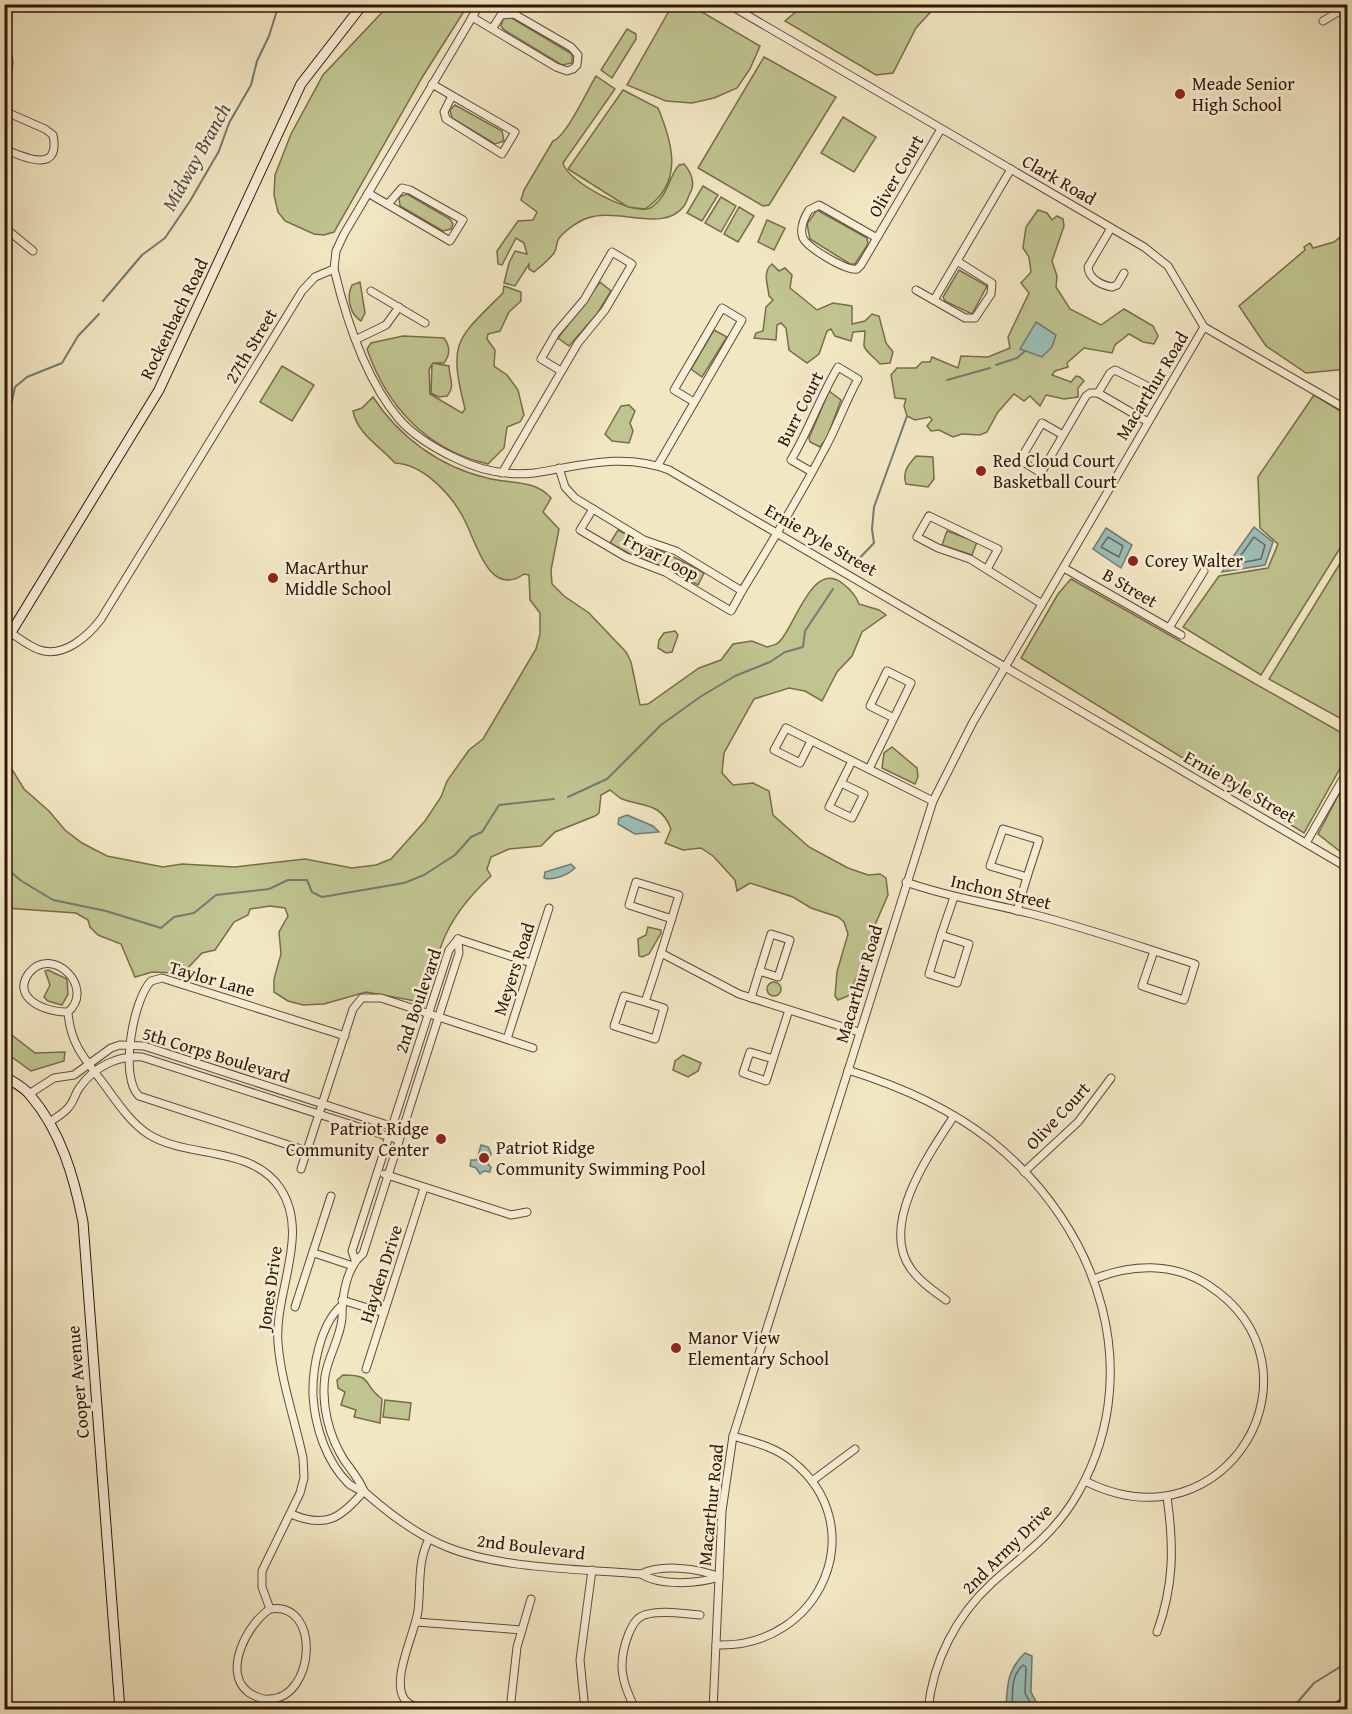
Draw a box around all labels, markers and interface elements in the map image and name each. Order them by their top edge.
place label: Meade Senior High School [1192,70,1295,118]
marker: Meade Senior High School [1173,87,1187,101]
water label: Midway Branch [154,98,237,216]
street label: Oliver Court [861,129,931,222]
street label: Clark Road [1017,147,1102,212]
street label: Rockenbach Road [133,253,215,384]
street label: 27th Street [218,303,284,388]
street label: Macarthur Road [1108,326,1195,445]
street label: Burr Court [769,366,830,451]
place label: Red Cloud Court Basketball Court [993,447,1117,495]
marker: Red Cloud Court Basketball Court [974,464,988,478]
street label: Ernie Pyle Street [760,496,883,583]
street label: Fryar Loop [619,526,704,587]
place label: Corey Walter [1145,547,1243,574]
place label: MacArthur Middle School [285,554,392,602]
marker: Corey Walter [1126,554,1140,568]
street label: B Street [1098,561,1163,615]
marker: MacArthur Middle School [266,571,280,585]
street label: Ernie Pyle Street [1179,743,1302,830]
street label: Inchon Street [948,867,1055,916]
street label: Meyers Road [486,918,541,1019]
street label: Macarthur Road [828,921,889,1046]
street label: 2nd Boulevard [387,945,448,1057]
street label: Taylor Lane [166,953,258,1004]
street label: 5th Corps Boulevard [139,1019,294,1090]
street label: Olive Court [1019,1075,1097,1156]
place label: Patriot Ridge Community Center [286,1115,430,1163]
marker: Patriot Ridge Community Center [434,1132,448,1146]
place label: Patriot Ridge Community Swimming Pool [496,1134,706,1182]
marker: Patriot Ridge Community Swimming Pool [477,1151,491,1165]
street label: Hayden Drive [352,1221,409,1326]
street label: Jones Drive [250,1244,289,1334]
place label: Manor View Elementary School [688,1324,829,1372]
street label: Cooper Avenue [59,1325,96,1440]
marker: Manor View Elementary School [669,1341,683,1355]
street label: Macarthur Road [691,1442,730,1567]
street label: 2nd Army Drive [955,1497,1058,1600]
street label: 2nd Boulevard [475,1526,587,1567]

